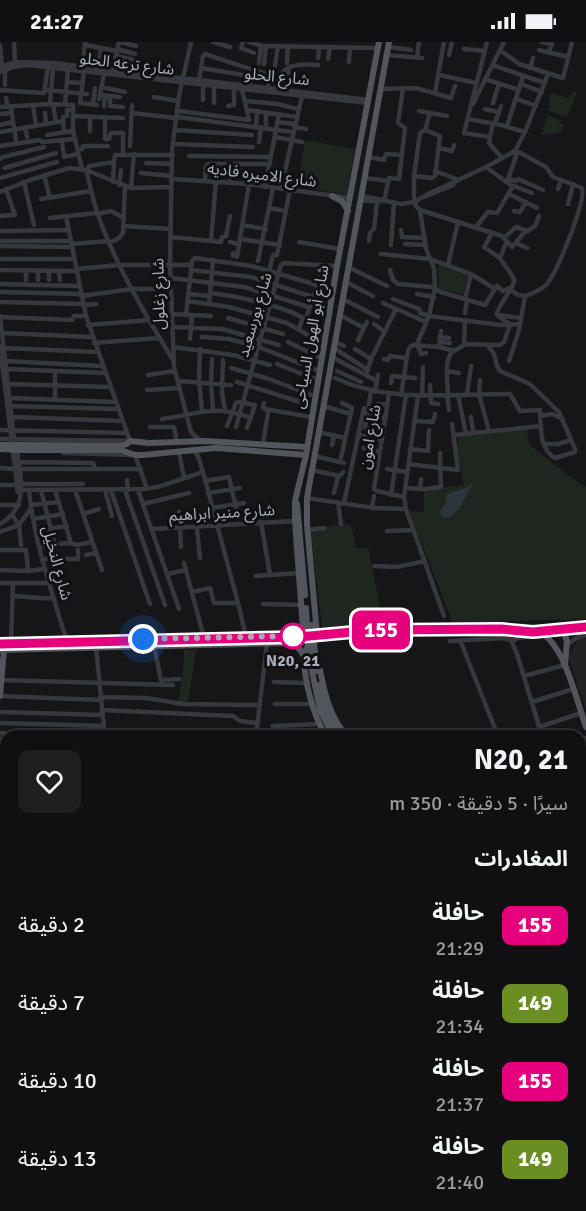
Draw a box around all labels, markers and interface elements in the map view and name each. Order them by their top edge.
text: 21:27 [30,8,84,35]
street label: شارع ترعه الحلو [78,48,176,82]
street label: شارع الحلو [243,64,310,92]
street label: شارع الاميره فاديه [206,158,318,194]
street label: شارع زغلول [148,258,172,330]
street label: شارع أبو الهول السياحى [289,264,335,411]
street label: شارع بورسعيد [233,270,279,360]
street label: شارع امون [354,403,387,471]
street label: شارع منير ابراهيم [168,500,276,528]
street label: شارع النخيل [36,524,76,603]
line badge: 155 [346,610,416,650]
text: 155 [364,617,398,643]
marker: N20, 21 [280,623,306,649]
your location [128,624,158,654]
place label: N20, 21 [266,651,320,671]
text: N20, 21 [474,743,568,777]
button: heart [18,750,81,813]
text: سيرًا · 5 دقيقة · 350 m [389,791,568,816]
text: المغادرات [474,845,568,872]
text: حافلة [432,899,484,926]
text: 2 دقيقة [18,911,85,938]
text: 155 [518,912,552,938]
text: 21:29 [435,936,484,961]
text: حافلة [432,977,484,1004]
text: 7 دقيقة [18,989,85,1016]
text: 149 [518,990,552,1016]
text: 21:34 [435,1014,484,1039]
text: حافلة [432,1055,484,1082]
text: 10 دقيقة [18,1067,97,1094]
text: 155 [518,1068,552,1094]
text: 21:37 [435,1092,484,1117]
text: حافلة [432,1133,484,1160]
text: 13 دقيقة [18,1145,97,1172]
text: 149 [518,1146,552,1172]
text: 21:40 [435,1170,484,1195]

